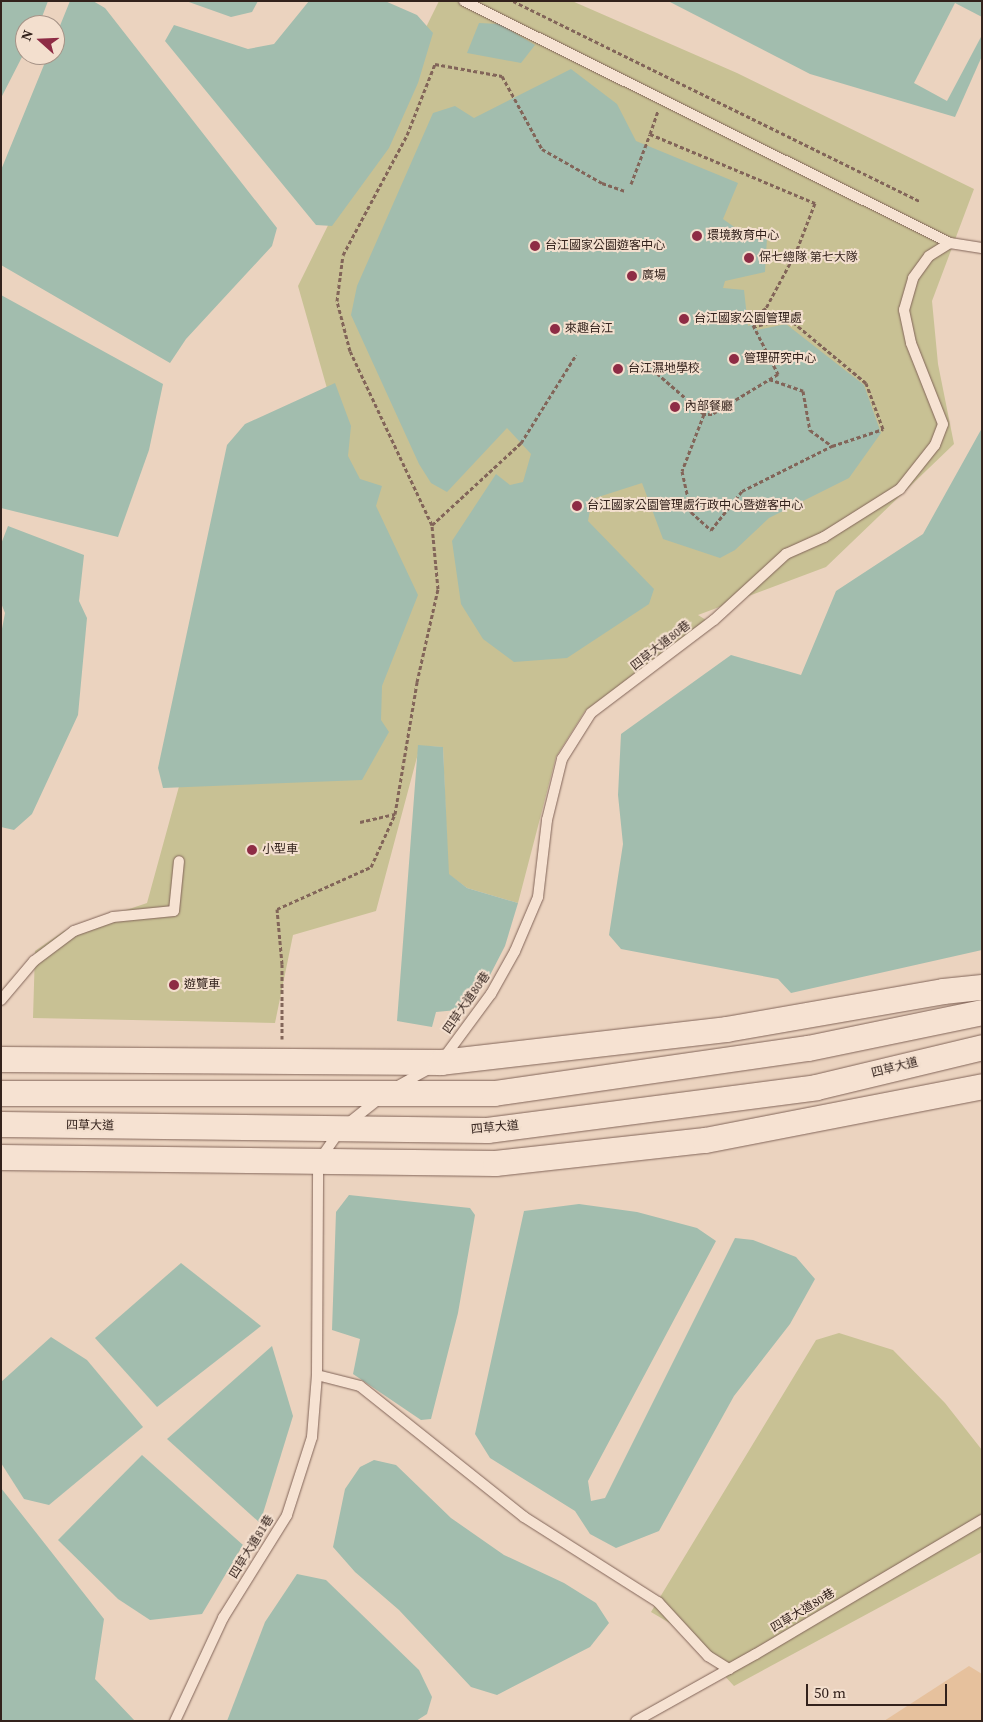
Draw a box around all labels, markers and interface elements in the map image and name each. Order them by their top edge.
north arrow [15,15,65,65]
text: N [16,27,38,43]
place label: 環境教育中心 [707,229,779,243]
marker: 環境教育中心 [691,230,703,242]
place label: 台江國家公園遊客中心 [545,239,665,253]
marker: 台江國家公園遊客中心 [529,240,541,252]
place label: 保七總隊 第七大隊 [759,251,858,265]
marker: 保七總隊 第七大隊 [743,252,755,264]
place label: 廣場 [642,269,666,283]
marker: 廣場 [626,270,638,282]
place label: 台江國家公園管理處 [694,312,802,326]
marker: 台江國家公園管理處 [678,313,690,325]
place label: 來趣台江 [565,322,613,336]
marker: 來趣台江 [549,323,561,335]
place label: 管理研究中心 [744,352,816,366]
marker: 管理研究中心 [728,353,740,365]
place label: 台江濕地學校 [628,362,700,376]
marker: 台江濕地學校 [612,363,624,375]
place label: 內部餐廳 [685,400,733,414]
marker: 內部餐廳 [669,401,681,413]
place label: 台江國家公園管理處行政中心暨遊客中心 [587,499,803,513]
marker: 台江國家公園管理處行政中心暨遊客中心 [571,500,583,512]
street label: 四草大道80巷 [628,618,694,674]
place label: 小型車 [262,843,298,857]
marker: 小型車 [246,844,258,856]
street label: 四草大道80巷 [440,969,494,1037]
place label: 遊覽車 [184,978,220,992]
marker: 遊覽車 [168,979,180,991]
street label: 四草大道 [870,1055,920,1081]
street label: 四草大道 [66,1118,114,1134]
street label: 四草大道 [470,1119,520,1137]
street label: 四草大道81巷 [227,1513,277,1581]
street label: 四草大道80巷 [768,1586,838,1636]
scale bar [808,1674,949,1706]
text: 50 m [814,1682,846,1703]

